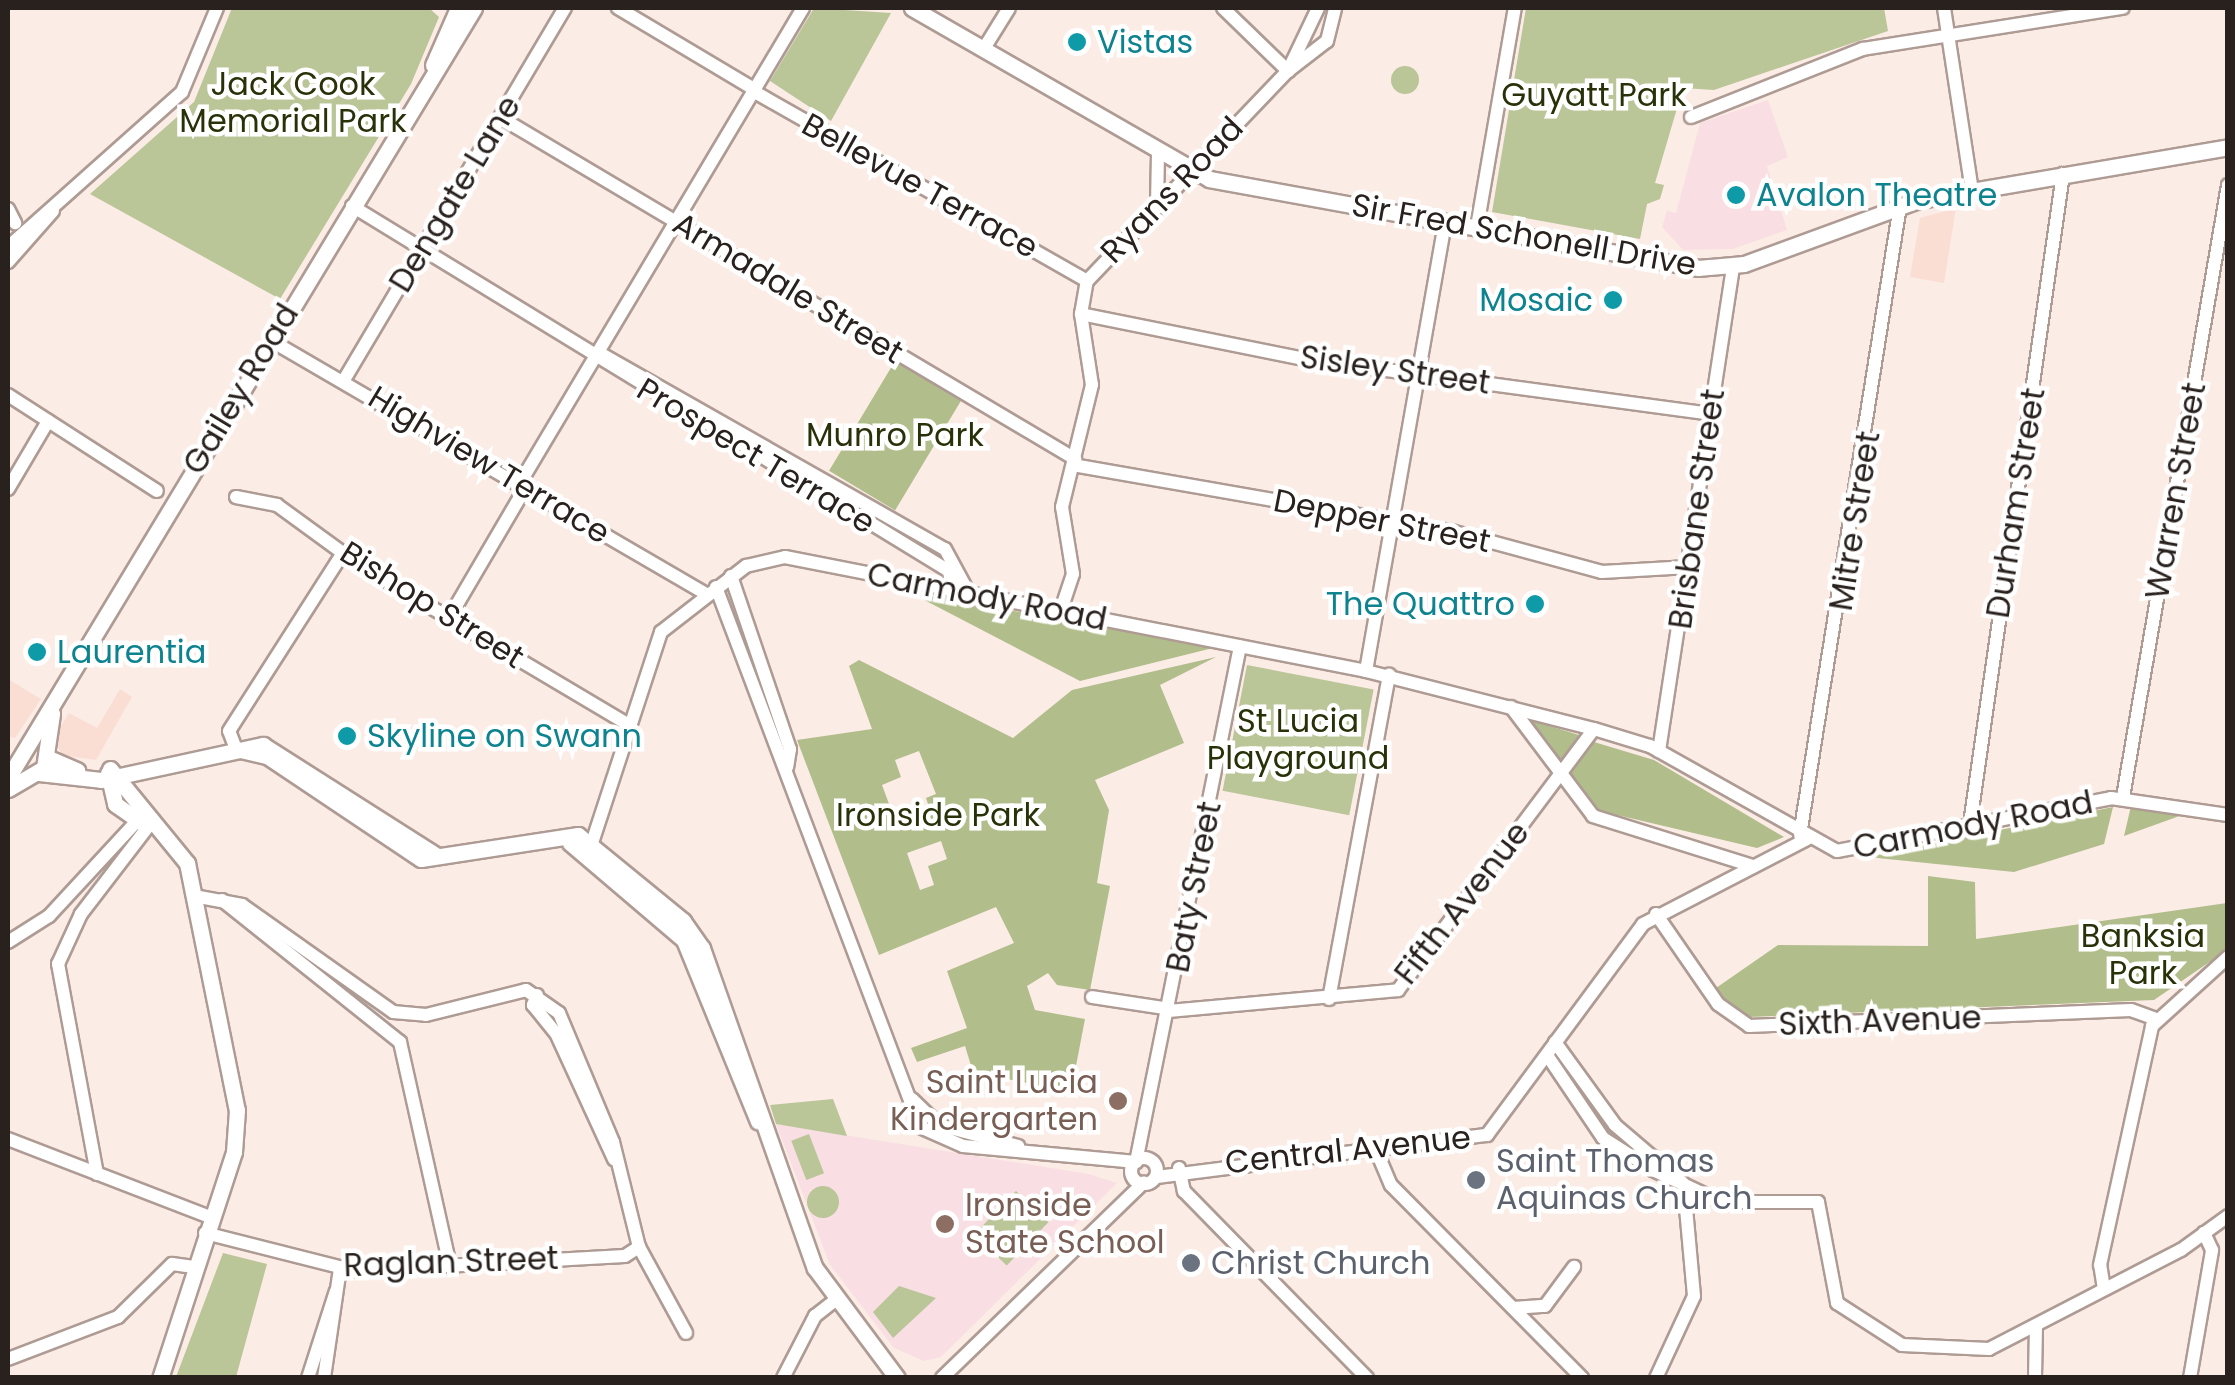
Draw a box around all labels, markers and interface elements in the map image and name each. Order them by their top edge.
place label: Vistas [1097,23,1193,61]
marker: Vistas [1066,31,1088,53]
park label: Jack Cook Memorial Park [179,66,407,141]
park label: Guyatt Park [1501,76,1687,114]
street label: Dengate Lane [381,89,529,299]
street label: Bellevue Terrace [795,105,1045,267]
street label: Ryans Road [1093,109,1251,271]
place label: Avalon Theatre [1756,176,1997,214]
marker: Avalon Theatre [1725,184,1747,206]
street label: Sir Fred Schonell Drive [1349,186,1699,284]
street label: Armadale Street [666,204,910,372]
place label: Mosaic [1479,281,1593,319]
marker: Mosaic [1602,289,1624,311]
street label: Gailey Road [175,297,307,481]
street label: Sisley Street [1298,338,1492,402]
street label: Prospect Terrace [630,370,882,542]
street label: Highview Terrace [361,378,617,552]
street label: Warren Street [2138,380,2214,602]
street label: Durham Street [1979,385,2053,621]
street label: Brisbane Street [1661,387,1733,631]
park label: Munro Park [806,416,984,454]
street label: Mitre Street [1822,429,1888,613]
street label: Depper Street [1270,481,1494,561]
street label: Bishop Street [333,533,531,677]
street label: Carmody Road [864,555,1110,639]
place label: The Quattro [1326,585,1515,623]
marker: The Quattro [1524,593,1546,615]
place label: Laurentia [57,633,206,671]
marker: Laurentia [26,641,48,663]
park label: St Lucia Playground [1207,703,1389,778]
place label: Skyline on Swann [367,717,642,755]
marker: Skyline on Swann [336,725,358,747]
street label: Carmody Road [1850,783,2096,867]
park label: Ironside Park [836,796,1040,834]
street label: Baty Street [1159,798,1229,976]
street label: Fifth Avenue [1387,814,1537,992]
park label: Banksia Park [2081,918,2205,993]
street label: Sixth Avenue [1778,998,1982,1044]
place label: Saint Lucia Kindergarten [890,1064,1098,1139]
marker: Saint Lucia Kindergarten [1107,1090,1129,1112]
street label: Central Avenue [1223,1118,1473,1182]
place label: Saint Thomas Aquinas Church [1496,1143,1752,1218]
marker: Saint Thomas Aquinas Church [1465,1169,1487,1191]
place label: Ironside State School [965,1187,1165,1262]
marker: Ironside State School [934,1213,956,1235]
street label: Raglan Street [343,1239,559,1285]
place label: Christ Church [1211,1244,1430,1282]
marker: Christ Church [1180,1252,1202,1274]

